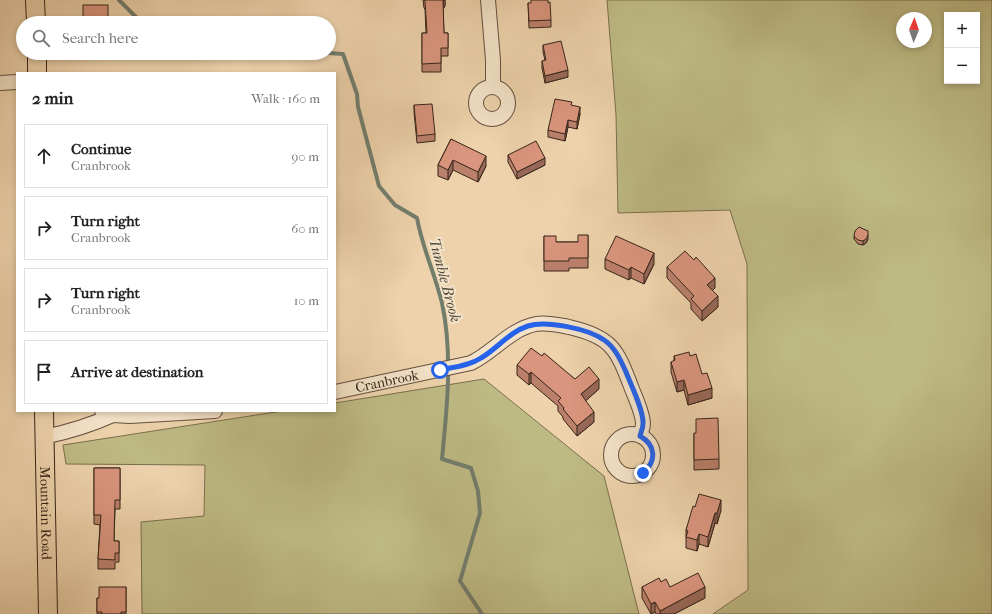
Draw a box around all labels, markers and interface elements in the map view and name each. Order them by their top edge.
north arrow [896,12,932,48]
map controls [944,12,980,84]
button: + [944,12,980,48]
search box [16,16,336,60]
icon: search [30,27,52,49]
text: Search here [62,29,138,47]
button: − [944,48,980,84]
text: 2 min [32,88,73,108]
text: Walk · 160 m [251,91,320,106]
text: Continue [71,140,131,158]
icon: ahead [33,145,55,167]
text: 90 m [291,149,319,164]
text: Cranbrook [71,158,131,173]
text: Turn right [71,212,140,230]
icon: right [33,217,55,239]
text: 60 m [291,221,319,236]
text: Cranbrook [71,230,131,245]
water label: Tumble Brook [425,236,465,324]
text: Turn right [71,284,140,302]
icon: right [33,289,55,311]
text: 10 m [294,293,319,308]
text: Cranbrook [71,302,131,317]
icon: arrive [33,361,55,383]
route start [431,361,449,379]
text: Arrive at destination [71,363,203,381]
street label: Cranbrook [354,366,421,396]
route end [634,464,652,482]
street label: Mountain Road [37,466,55,560]

